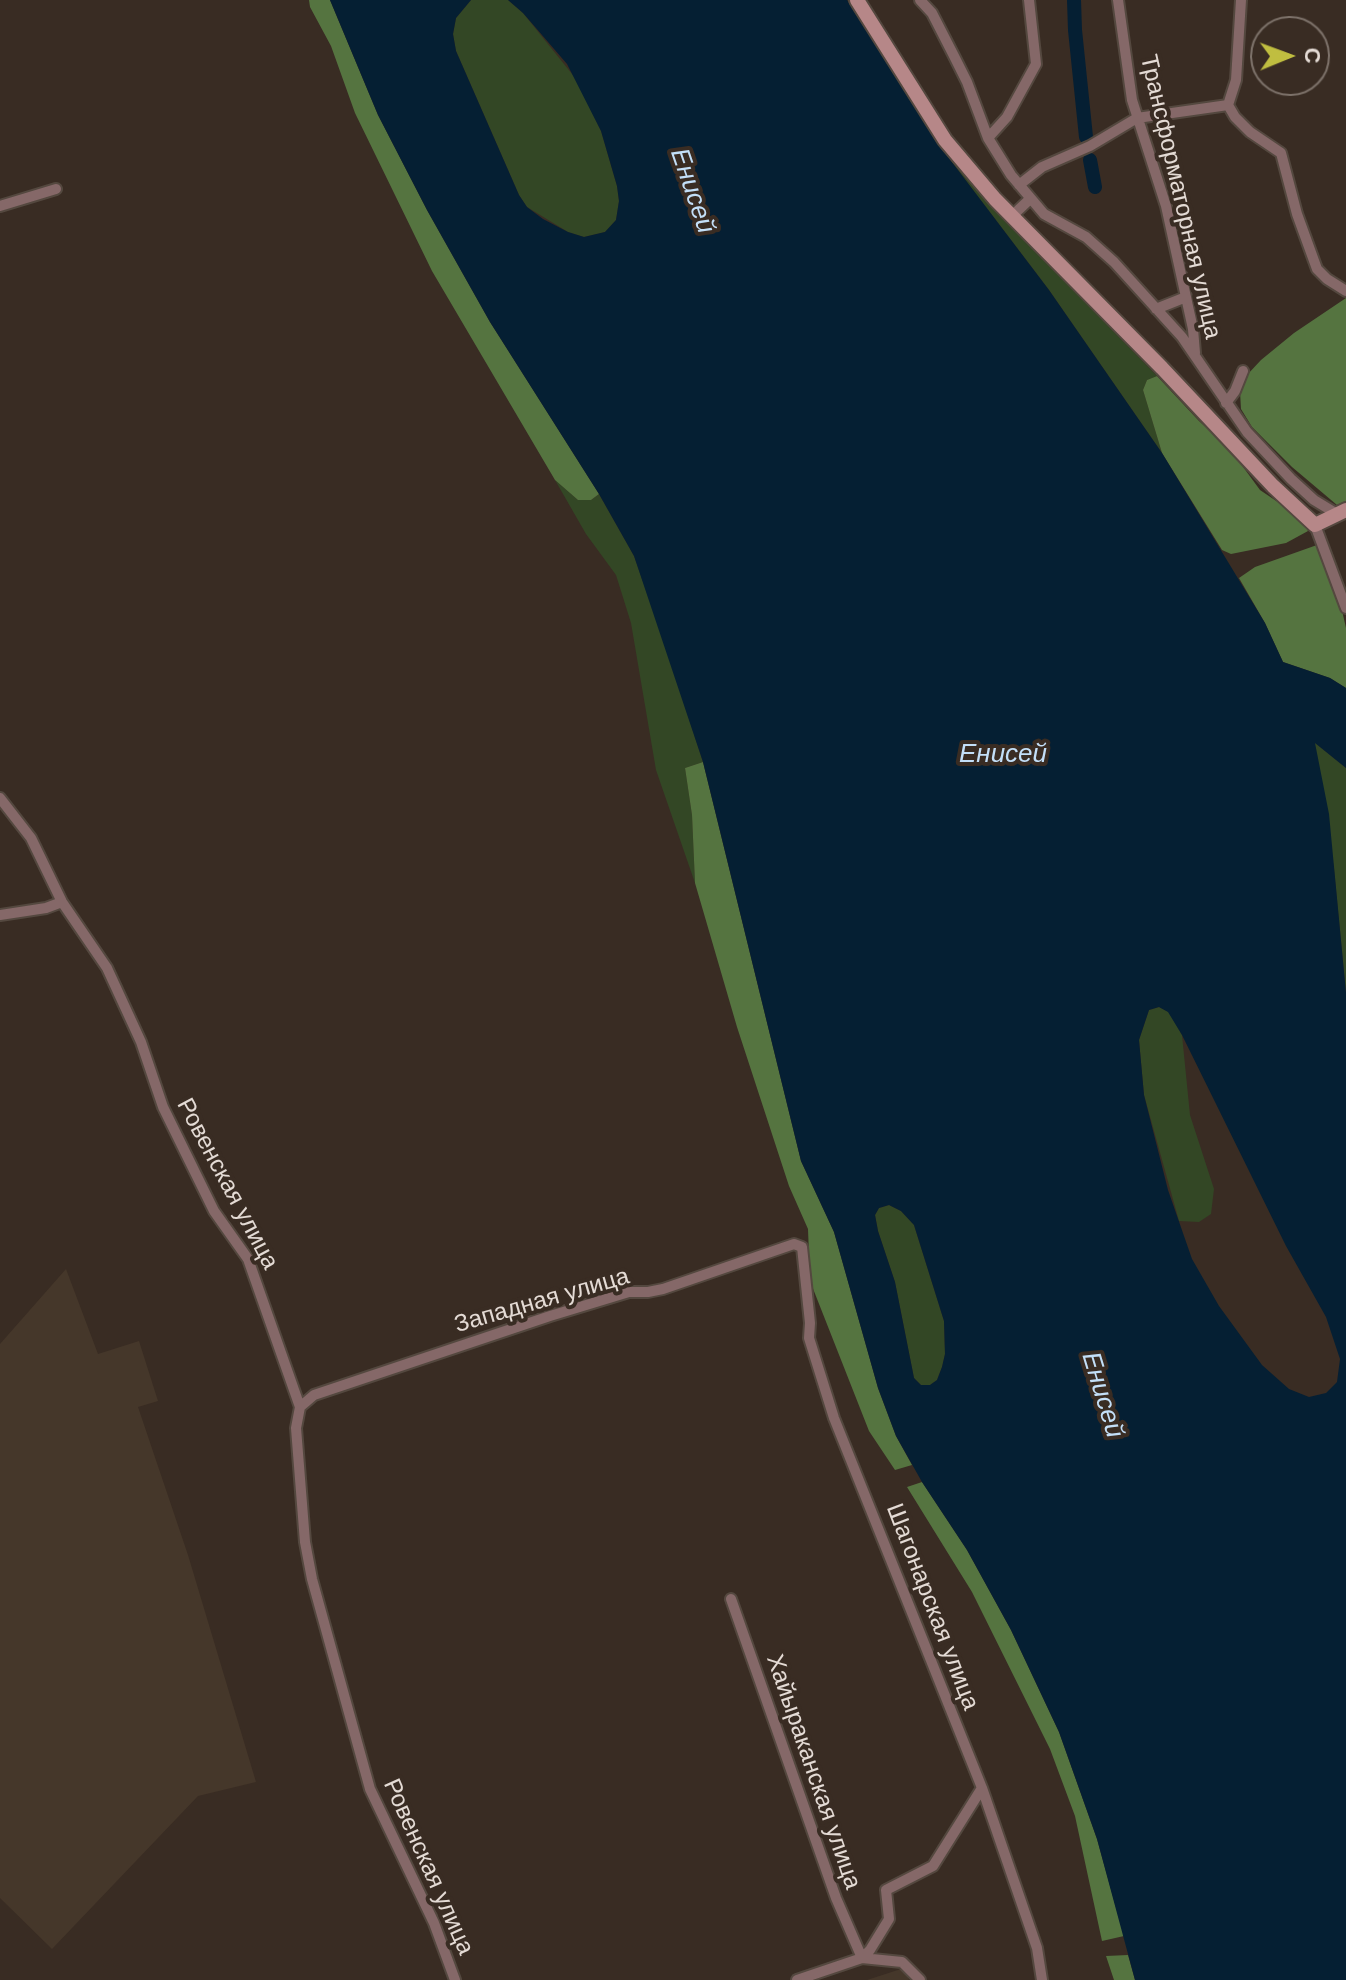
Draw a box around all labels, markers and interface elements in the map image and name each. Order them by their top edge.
north arrow [1250,16,1330,96]
text: С [1300,47,1325,64]
street label: Трансформаторная улица [1133,52,1227,342]
water label: Енисей [663,144,721,238]
water label: Енисей [959,739,1047,771]
street label: Ровенская улица [170,1094,284,1274]
street label: Западная улица [451,1262,633,1340]
water label: Енисей [1074,1348,1130,1442]
street label: Шагонарская улица [879,1500,985,1714]
street label: Хайыраканская улица [759,1651,867,1893]
street label: Ровенская улица [376,1775,480,1959]

